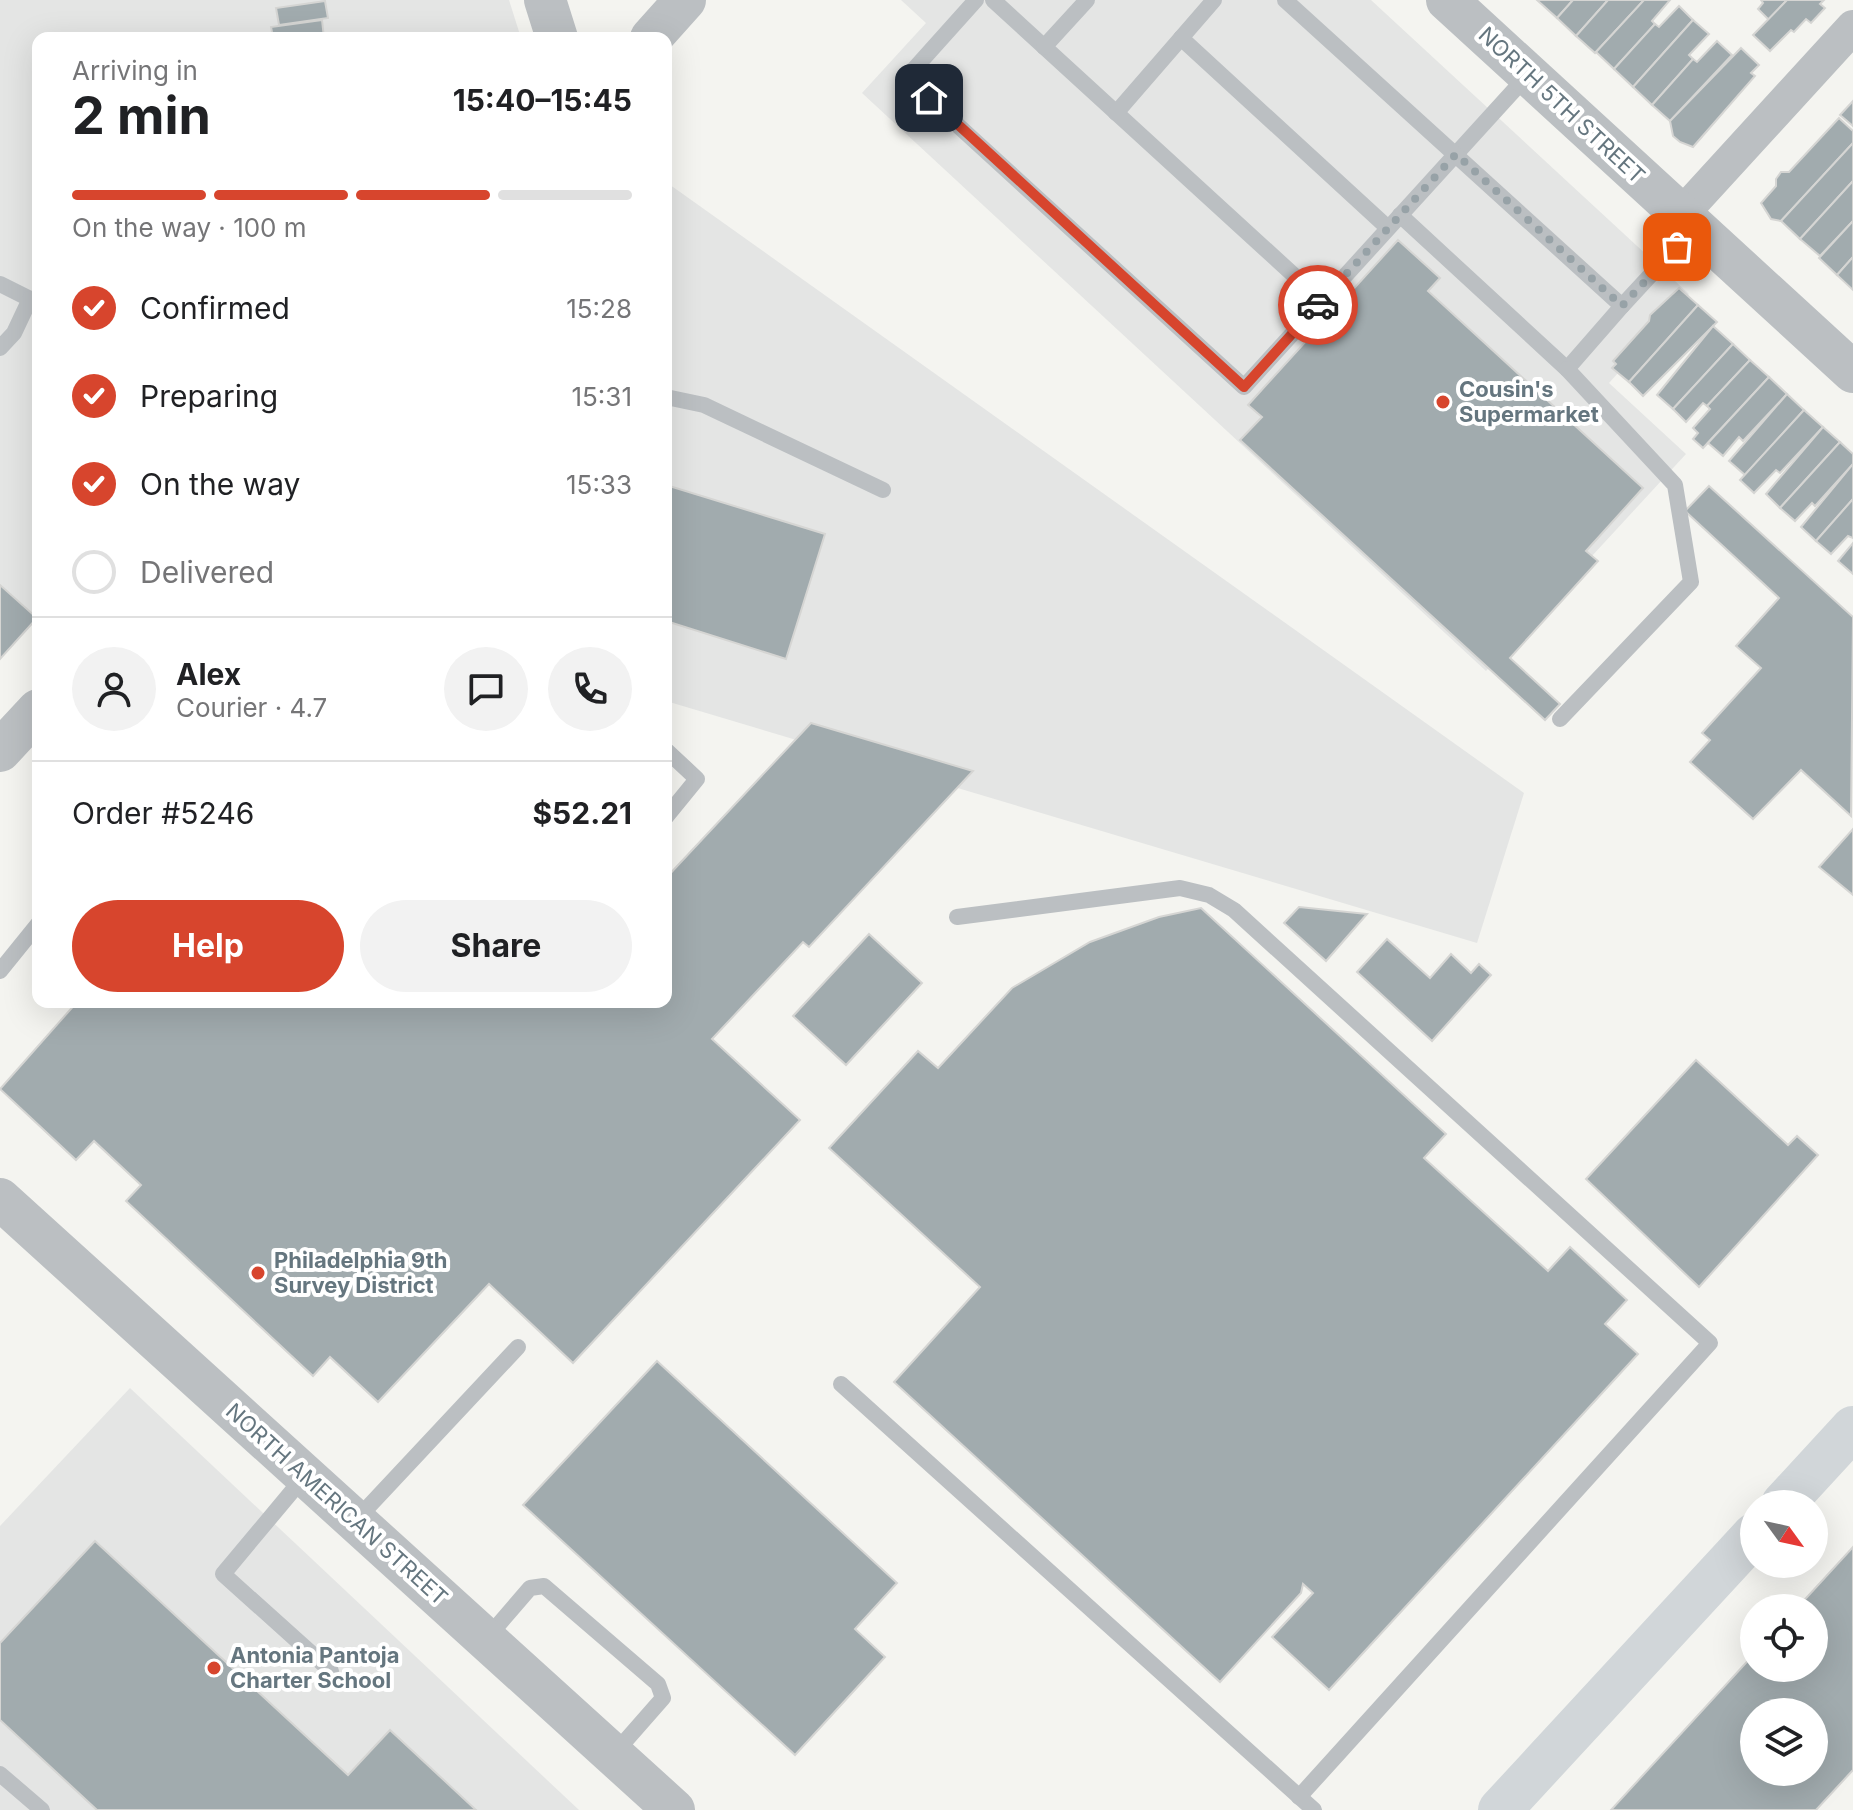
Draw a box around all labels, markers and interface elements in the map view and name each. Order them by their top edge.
street label: NORTH 5TH STREET [1474,21,1650,189]
text: Arriving in [72,55,198,86]
pin [895,64,963,132]
icon: home [907,76,951,120]
text: 15:40–15:45 [453,82,632,118]
text: 2 min [72,84,211,147]
text: On the way · 100 m [72,212,307,243]
pin [1643,213,1711,281]
icon: bag [1655,225,1699,269]
courier [1278,265,1358,345]
icon: car [1296,283,1340,327]
icon: check [72,286,116,330]
text: Confirmed [140,290,290,326]
text: 15:28 [566,293,632,324]
icon: check [72,374,116,418]
place label: Cousin's Supermarket [1459,376,1599,427]
text: Preparing [140,378,278,414]
text: 15:31 [571,381,632,412]
marker: Cousin's Supermarket [1434,393,1452,411]
icon: check [72,462,116,506]
text: On the way [140,466,300,502]
text: 15:33 [566,469,632,500]
text: Delivered [140,554,274,590]
button: person [72,647,156,731]
button: chat [444,647,528,731]
button: phone [548,647,632,731]
text: Alex [176,656,241,692]
text: Courier · 4.7 [176,692,327,723]
text: Order #5246 [72,795,254,831]
text: $52.21 [532,795,632,831]
button: Help [72,900,344,992]
button: Share [360,900,632,992]
place label: Philadelphia 9th Survey District [274,1247,448,1298]
marker: Philadelphia 9th Survey District [249,1264,267,1282]
street label: NORTH AMERICAN STREET [221,1398,453,1610]
north arrow [1740,1490,1828,1578]
map controls [1740,1490,1828,1786]
button: locate [1740,1594,1828,1682]
place label: Antonia Pantoja Charter School [230,1642,400,1693]
marker: Antonia Pantoja Charter School [205,1659,223,1677]
button: layers [1740,1698,1828,1786]

